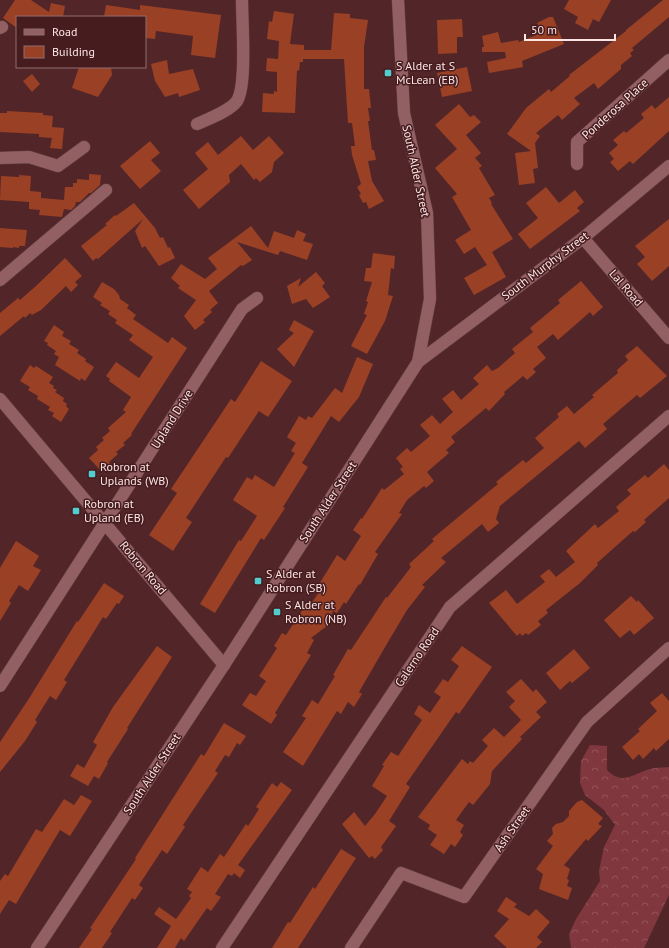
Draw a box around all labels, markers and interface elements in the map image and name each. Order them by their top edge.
legend [16,16,146,68]
scale bar [525,16,615,42]
text: 50 m [531,22,557,37]
text: Road [52,24,77,39]
text: Building [52,44,95,59]
place label: S Alder at S McLean (EB) [396,58,458,87]
marker: S Alder at S McLean (EB) [383,68,393,78]
street label: Ponderosa Place [578,75,651,142]
street label: South Alder Street [399,123,434,218]
street label: South Murphy Street [498,228,591,303]
street label: Lal Road [606,266,646,309]
street label: Upland Drive [147,386,196,451]
street label: South Alder Street [296,458,359,545]
place label: Robron at Uplands (WB) [100,459,169,488]
marker: Robron at Uplands (WB) [87,469,97,479]
place label: Robron at Upland (EB) [84,496,144,525]
marker: Robron at Upland (EB) [71,506,81,516]
street label: Robron Road [117,538,170,597]
place label: S Alder at Robron (SB) [266,566,326,595]
marker: S Alder at Robron (SB) [253,576,263,586]
place label: S Alder at Robron (NB) [285,597,347,626]
marker: S Alder at Robron (NB) [272,607,282,617]
street label: Galerno Road [391,624,442,689]
street label: South Alder Street [120,730,183,817]
street label: Ash Street [490,803,533,855]

